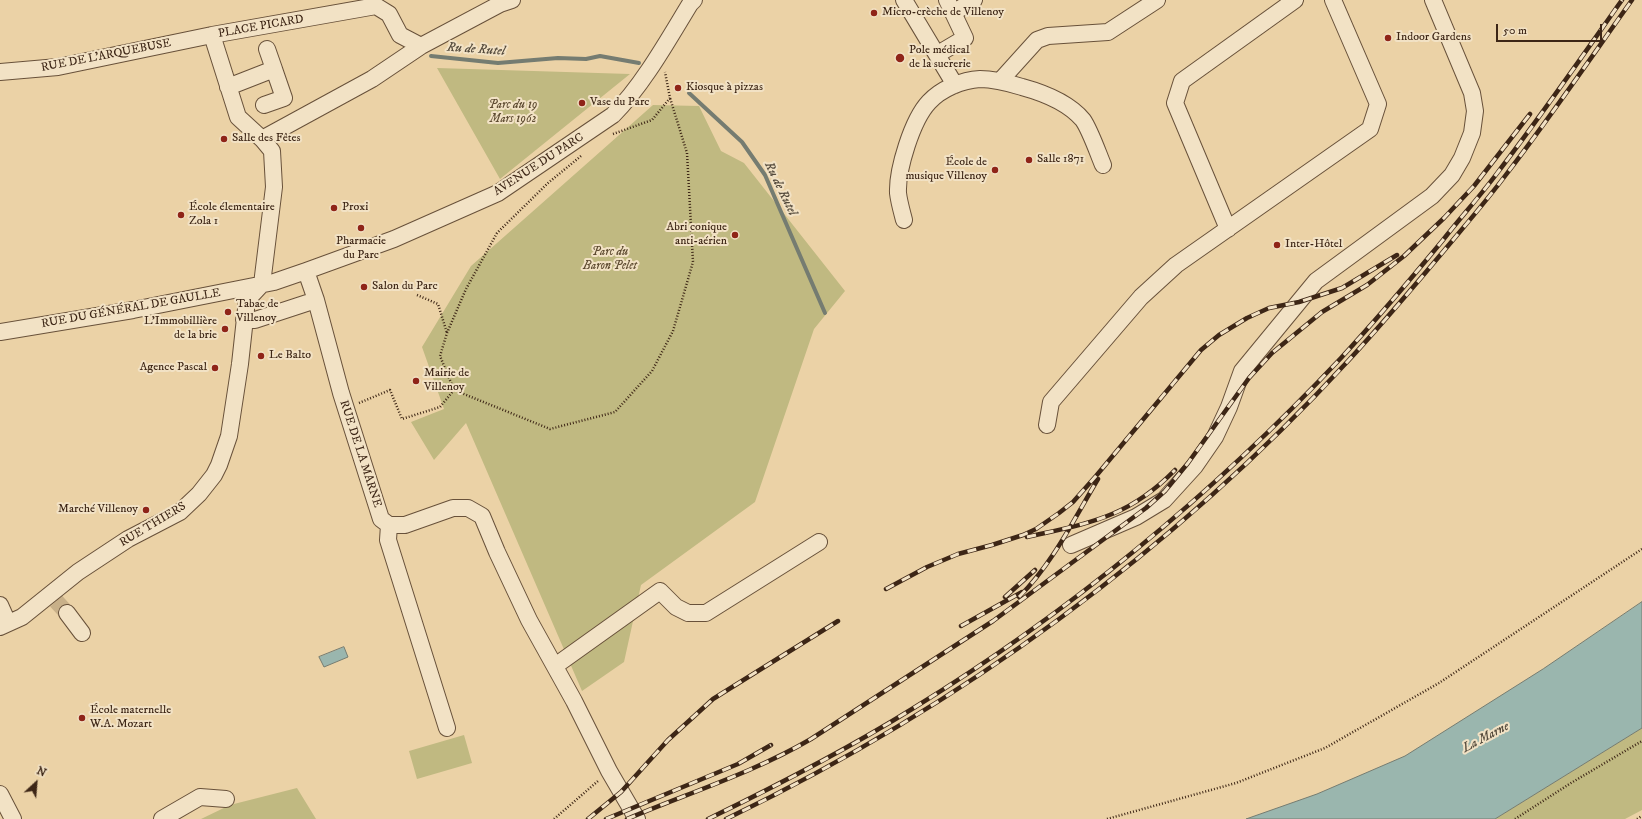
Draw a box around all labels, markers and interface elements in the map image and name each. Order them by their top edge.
place label: Micro-crèche de Villenoy [882,6,1004,20]
marker: Micro-crèche de Villenoy [869,8,879,18]
street label: PLACE PICARD [217,12,305,42]
scale bar [1498,16,1604,42]
text: 50 m [1503,23,1527,38]
place label: Indoor Gardens [1396,31,1471,45]
marker: Indoor Gardens [1383,33,1393,43]
street label: RUE DE L'ARQUEBUSE [40,36,172,76]
water label: Ru de Rutel [446,40,506,60]
place label: Pole médical de la sucrerie [909,44,971,72]
marker: Pole médical de la sucrerie [894,52,906,64]
place label: Kiosque à pizzas [686,81,763,95]
marker: Kiosque à pizzas [673,83,683,93]
place label: Vase du Parc [590,96,650,110]
marker: Vase du Parc [577,98,587,108]
park label: Parc du 19 Mars 1962 [488,99,538,127]
street label: AVENUE DU PARC [491,131,587,199]
place label: Salle des Fêtes [232,132,300,146]
marker: Salle des Fêtes [219,134,229,144]
place label: Salle 1871 [1037,153,1084,167]
marker: Salle 1871 [1024,155,1034,165]
place label: École de musique Villenoy [905,156,987,184]
water label: Ru de Rutel [760,159,800,219]
marker: École de musique Villenoy [990,165,1000,175]
place label: École élementaire Zola 1 [189,201,275,229]
place label: Proxi [342,201,368,215]
marker: Proxi [329,203,339,213]
marker: École élementaire Zola 1 [176,210,186,220]
place label: Abri conique anti-aérien [667,221,727,249]
marker: Pharmacie du Parc [356,223,366,233]
marker: Abri conique anti-aérien [730,230,740,240]
place label: Pharmacie du Parc [336,235,386,263]
place label: Inter-Hôtel [1285,238,1342,252]
marker: Inter-Hôtel [1272,240,1282,250]
park label: Parc du Baron Pelet [583,246,637,274]
place label: Salon du Parc [372,280,438,294]
marker: Salon du Parc [359,282,369,292]
street label: RUE DU GÉNÉRAL DE GAULLE [40,286,222,332]
place label: Tabac de Villenoy [236,298,279,326]
marker: Tabac de Villenoy [223,307,233,317]
place label: L'Immobillière de la brie [144,315,217,343]
marker: L'Immobillière de la brie [220,324,230,334]
place label: Le Balto [269,349,311,363]
marker: Le Balto [256,351,266,361]
place label: Agence Pascal [140,361,207,375]
marker: Agence Pascal [210,363,220,373]
place label: Mairie de Villenoy [424,367,469,395]
marker: Mairie de Villenoy [411,376,421,386]
street label: RUE DE LA MARNE [336,399,384,509]
street label: RUE THIERS [117,500,189,550]
place label: Marché Villenoy [58,503,138,517]
marker: Marché Villenoy [141,505,151,515]
place label: École maternelle W.A. Mozart [90,704,171,732]
marker: École maternelle W.A. Mozart [77,713,87,723]
water label: La Marne [1460,719,1512,757]
north arrow [16,763,56,803]
text: N [34,764,48,780]

